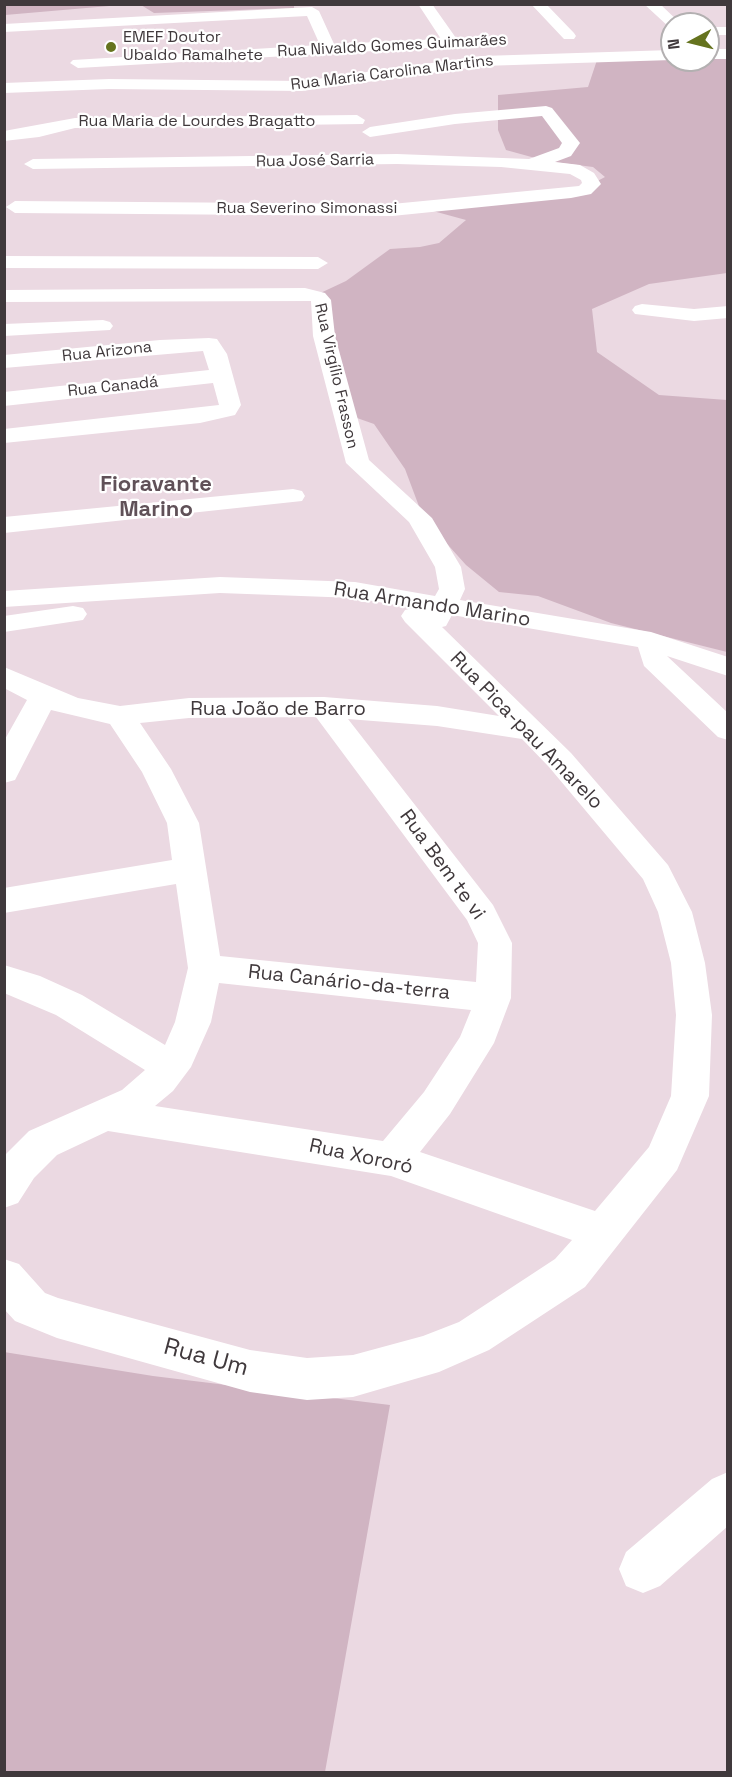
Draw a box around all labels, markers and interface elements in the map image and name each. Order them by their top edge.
north arrow [660,12,720,72]
place label: EMEF Doutor Ubaldo Ramalhete [123,28,263,66]
street label: Rua Nivaldo Gomes Guimarães [277,30,507,62]
text: N [663,37,685,51]
marker: EMEF Doutor Ubaldo Ramalhete [104,40,118,54]
street label: Rua Maria Carolina Martins [290,51,494,95]
street label: Rua Maria de Lourdes Bragatto [78,112,316,132]
street label: Rua José Sarria [256,150,374,172]
street label: Rua Severino Simonassi [217,199,397,219]
street label: Rua Virgílio Frasson [310,301,362,451]
street label: Rua Arizona [61,338,153,366]
street label: Rua Canadá [67,373,159,401]
district label: Fioravante Marino [100,472,212,524]
street label: Rua Armando Marino [332,578,532,632]
street label: Rua Pica-pau Amarelo [444,647,608,815]
street label: Rua João de Barro [190,698,366,722]
street label: Rua Bem te vi [394,805,490,925]
street label: Rua Canário-da-terra [247,960,451,1006]
street label: Rua Xororó [307,1134,415,1180]
street label: Rua Um [161,1333,251,1383]

